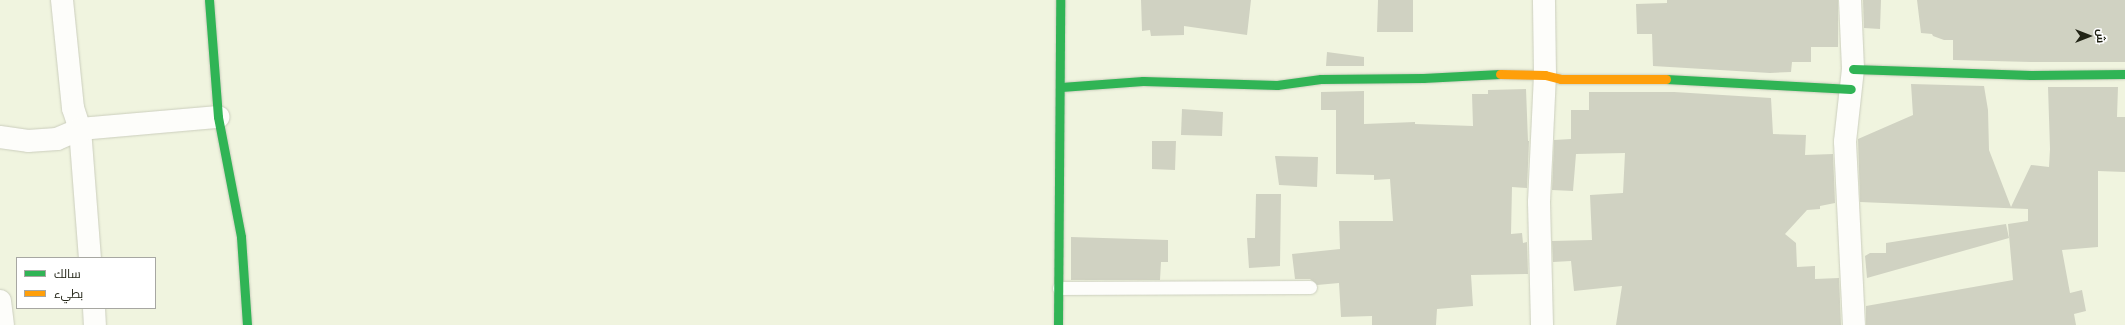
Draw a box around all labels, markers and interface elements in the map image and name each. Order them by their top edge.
north arrow [2069,16,2109,56]
text: ش [2095,29,2108,43]
legend [16,257,156,309]
text: سالك [54,266,81,281]
text: بطيء [54,286,83,301]

